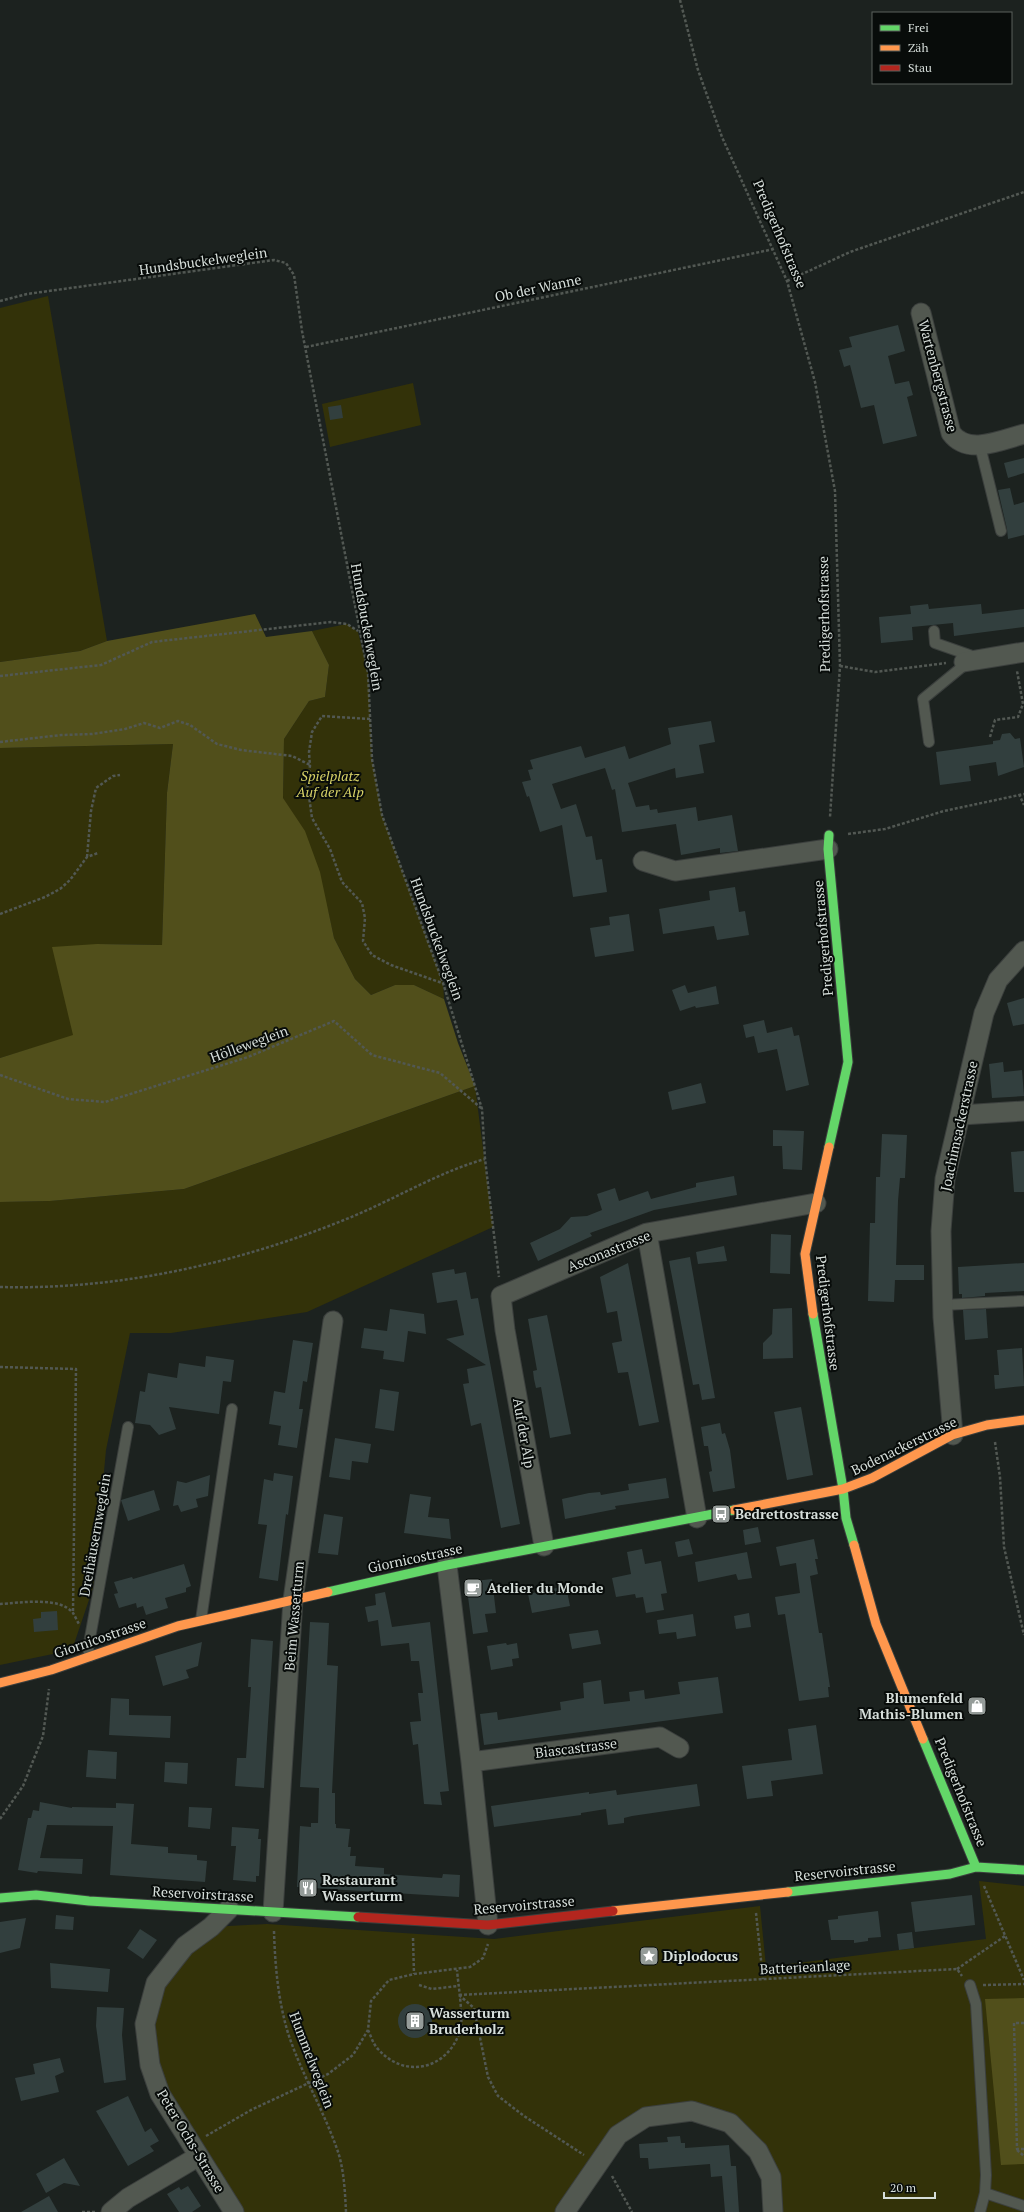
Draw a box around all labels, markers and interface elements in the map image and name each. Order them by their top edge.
legend [872,12,1012,84]
text: Frei [908,20,929,35]
text: Zäh [908,40,928,55]
text: Stau [908,60,932,75]
street label: Predigerhofstrasse [749,177,812,291]
street label: Hundsbuckelweglein [138,242,269,279]
street label: Ob der Wanne [493,269,583,306]
street label: Wartenbergstrasse [914,318,963,434]
street label: Predigerhofstrasse [813,556,834,672]
street label: Hundsbuckelweglein [347,562,388,693]
park label: Spielplatz Auf der Alp [295,766,364,801]
street label: Hundsbuckelweglein [406,875,469,1003]
street label: Predigerhofstrasse [808,879,837,997]
street label: Hölleweglein [207,1020,291,1066]
street label: Joachimsackerstrasse [935,1059,982,1193]
street label: Asconastrasse [565,1225,653,1276]
street label: Predigerhofstrasse [812,1254,845,1372]
street label: Auf der Alp [509,1396,540,1470]
street label: Bodenackerstrasse [848,1412,960,1479]
street label: Dreihäusernweglein [74,1471,115,1598]
bus stop icon: Bedrettostrasse [710,1503,732,1525]
place label: Bedrettostrasse [735,1504,839,1523]
street label: Giornicostrasse [366,1538,464,1577]
street label: Beim Wasserturm [279,1560,308,1671]
cafe icon: Atelier du Monde [462,1577,484,1599]
place label: Atelier du Monde [487,1578,604,1597]
street label: Giornicostrasse [51,1613,148,1662]
place label: Blumenfeld Mathis-Blumen [859,1688,964,1723]
shop icon: Blumenfeld Mathis-Blumen [966,1695,988,1717]
street label: Biascastrasse [534,1733,618,1762]
street label: Predigerhofstrasse [931,1734,992,1849]
street label: Reservoirstrasse [793,1856,896,1885]
place label: Restaurant Wasserturm [322,1870,403,1905]
restaurant icon: Restaurant Wasserturm [297,1877,319,1899]
street label: Reservoirstrasse [152,1881,254,1906]
street label: Reservoirstrasse [473,1891,575,1918]
place icon: Diplodocus [638,1945,660,1967]
place label: Diplodocus [663,1946,738,1965]
street label: Batterieanlage [759,1955,851,1978]
place label: Wasserturm Bruderholz [429,2003,510,2038]
street label: Hummelweglein [285,2009,340,2111]
building icon: Wasserturm Bruderholz [404,2010,426,2032]
street label: Peter Ochs-Strasse [153,2086,230,2196]
scale bar [884,2174,935,2200]
text: 20 m [890,2180,917,2195]

